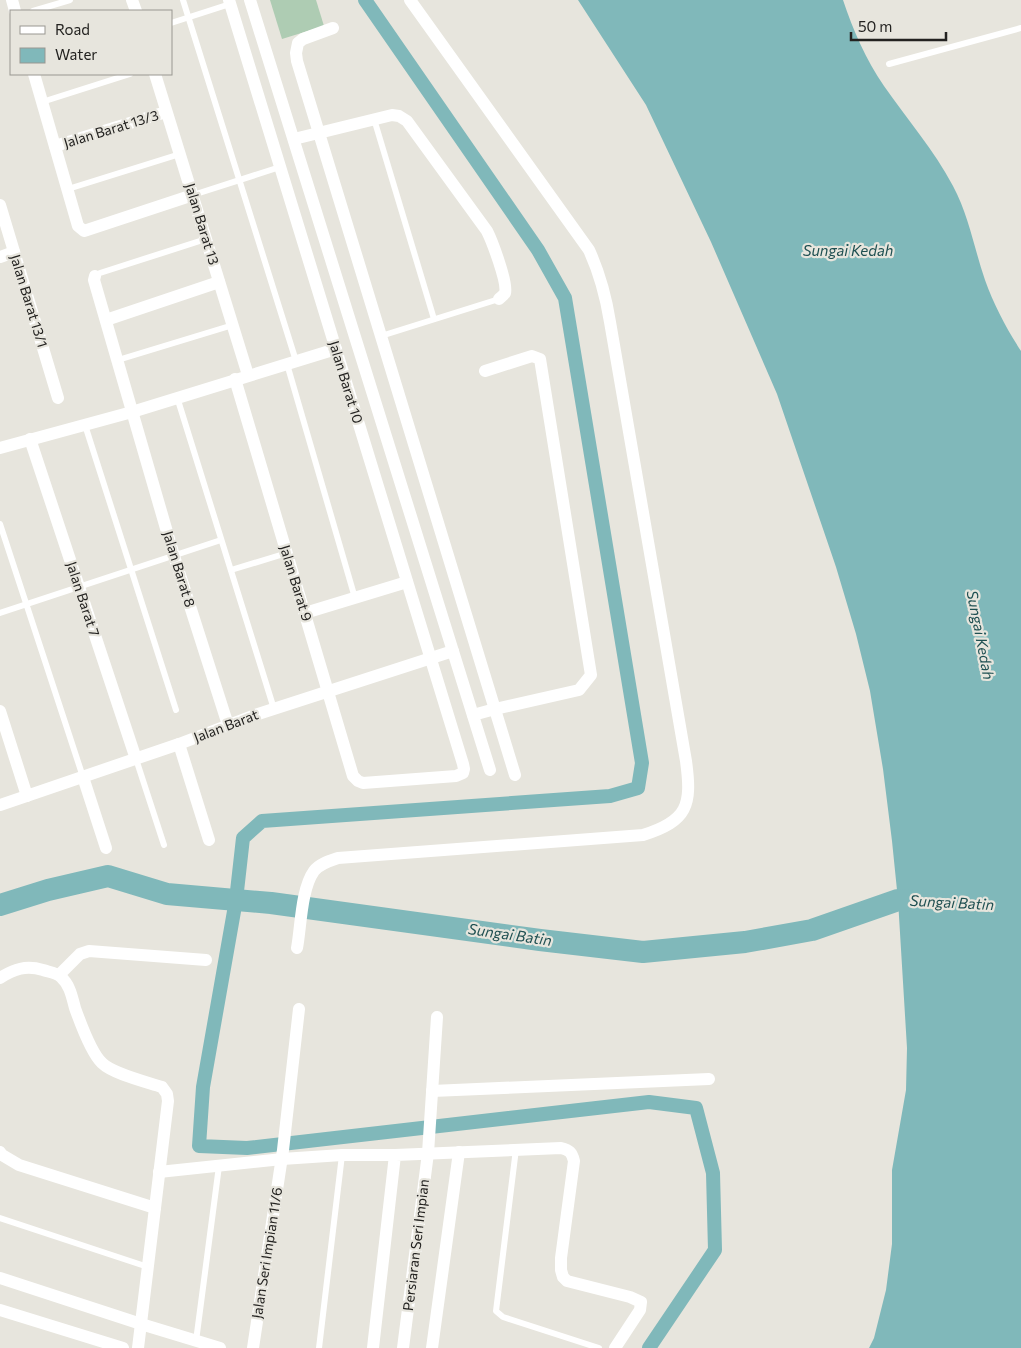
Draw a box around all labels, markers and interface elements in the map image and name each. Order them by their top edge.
legend [10,10,172,75]
scale bar [851,10,946,42]
text: 50 m [858,17,892,35]
text: Road [55,20,90,38]
text: Water [55,45,97,63]
street label: Jalan Barat 13/3 [61,106,160,151]
street label: Jalan Barat 13 [182,181,223,267]
water label: Sungai Kedah [803,241,893,259]
street label: Jalan Barat 13/1 [7,252,52,349]
street label: Jalan Barat 10 [326,338,367,425]
street label: Jalan Barat 8 [160,529,199,609]
street label: Jalan Barat 9 [277,543,316,623]
street label: Jalan Barat 7 [63,559,104,639]
water label: Sungai Kedah [963,589,998,681]
street label: Jalan Barat [191,705,261,746]
water label: Sungai Batin [909,891,995,913]
water label: Sungai Batin [467,919,553,949]
street label: Persiaran Seri Impian [399,1178,432,1312]
street label: Jalan Seri Impian 11/6 [248,1186,285,1320]

